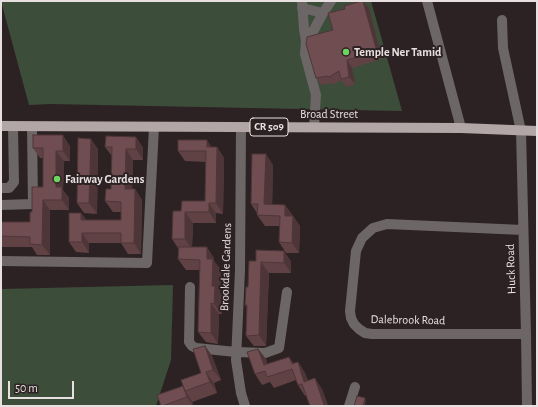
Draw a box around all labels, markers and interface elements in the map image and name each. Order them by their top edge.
place label: Temple Ner Tamid [354,45,441,59]
marker: Temple Ner Tamid [341,47,351,57]
street label: Broad Street [300,107,358,121]
road number: CR 509 [250,118,288,136]
place label: Fairway Gardens [65,172,144,186]
marker: Fairway Gardens [52,174,62,184]
street label: Brookdale Gardens [217,223,235,311]
street label: Huck Road [503,244,519,294]
street label: Dalebrook Road [370,312,446,328]
scale bar [10,373,76,399]
text: 50 m [15,382,38,394]

